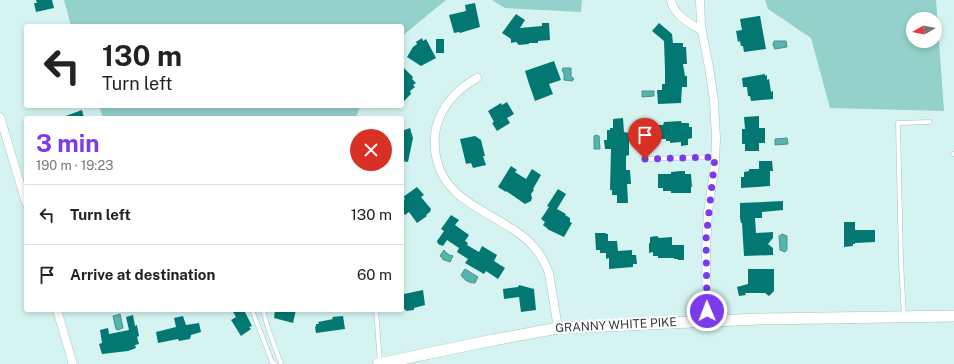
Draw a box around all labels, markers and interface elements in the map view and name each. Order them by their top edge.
north arrow [906,12,942,48]
map controls [906,12,942,48]
text: 130 m [102,39,182,72]
icon: left [36,40,88,92]
text: Turn left [102,73,172,94]
pin [628,118,662,159]
icon: arrive [634,124,656,146]
text: 3 min [36,129,100,157]
button: close [350,129,392,171]
text: 190 m · 19:23 [36,158,113,173]
icon: left [36,204,58,226]
text: Turn left [70,206,131,223]
text: 130 m [351,206,392,223]
icon: arrive [36,264,58,286]
text: Arrive at destination [70,266,215,283]
text: 60 m [357,266,392,283]
position arrow [686,290,728,332]
street label: GRANNY WHITE PIKE [555,315,677,335]

